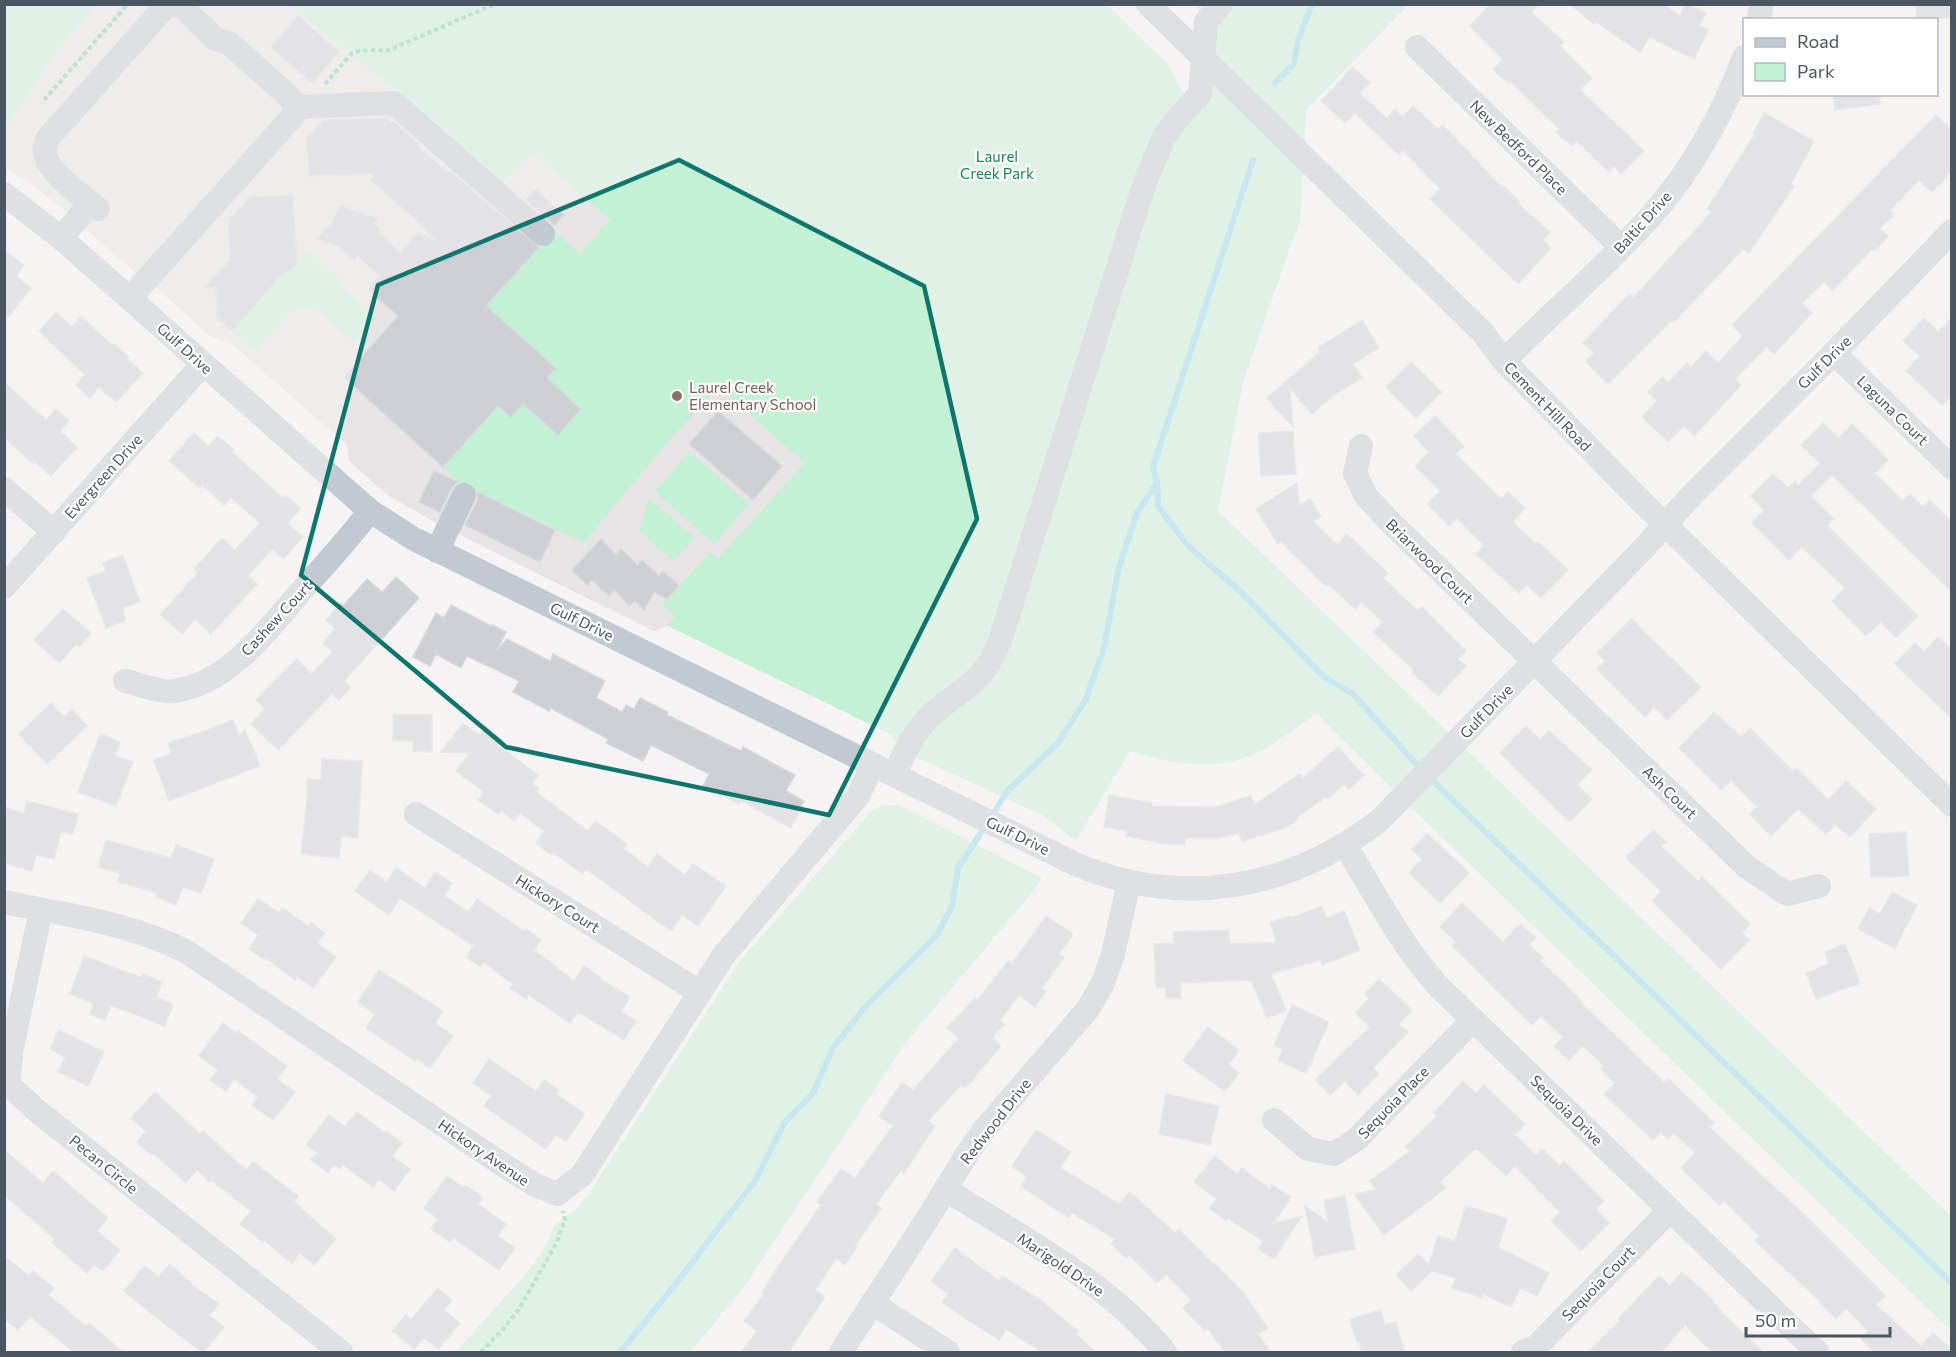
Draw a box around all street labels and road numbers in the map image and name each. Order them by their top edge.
street label: New Bedford Place [1467,96,1571,198]
street label: Baltic Drive [1609,187,1675,257]
street label: Gulf Drive [154,318,216,378]
street label: Gulf Drive [1794,331,1855,392]
street label: Cement Hill Road [1501,358,1595,454]
street label: Laguna Court [1854,372,1932,448]
street label: Evergreen Drive [60,430,146,522]
street label: Briarwood Court [1383,515,1477,607]
street label: Cashew Court [237,577,315,659]
street label: Gulf Drive [547,598,617,644]
street label: Gulf Drive [1456,680,1516,742]
street label: Ash Court [1639,762,1701,822]
street label: Gulf Drive [983,812,1053,858]
street label: Hickory Court [513,870,603,936]
street label: Sequoia Place [1354,1062,1432,1142]
street label: Sequoia Drive [1527,1071,1607,1149]
street label: Redwood Drive [956,1075,1034,1167]
street label: Hickory Avenue [435,1115,533,1189]
street label: Pecan Circle [66,1131,142,1197]
street label: Marigold Drive [1014,1228,1108,1300]
street label: Sequoia Court [1558,1242,1638,1324]

